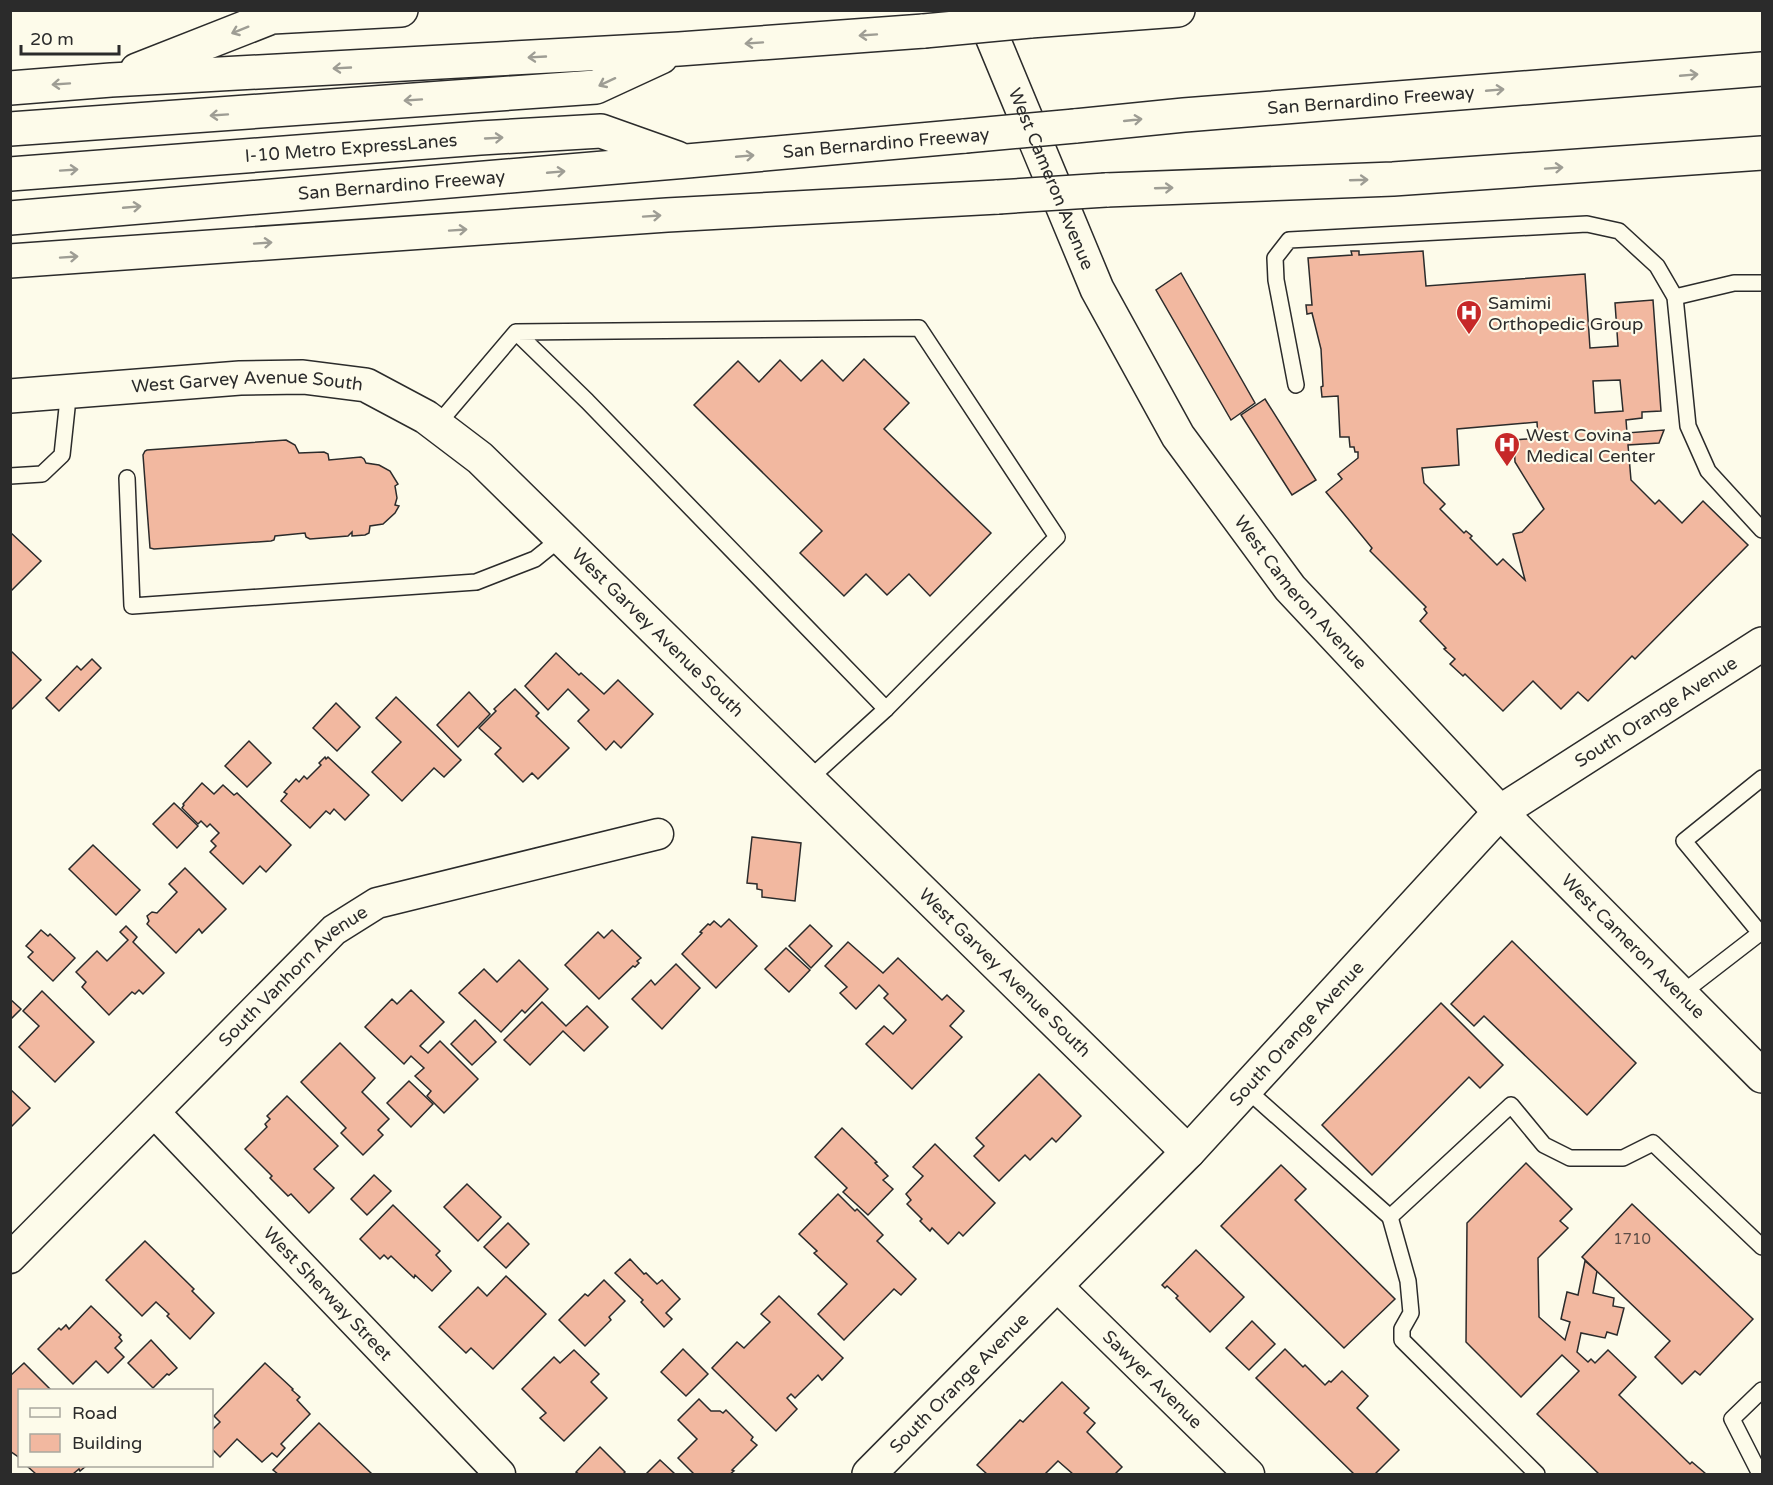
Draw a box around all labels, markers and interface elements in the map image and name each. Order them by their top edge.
scale bar [21,18,118,56]
one-way arrow [232,25,250,36]
text: 20 m [30,28,74,50]
one-way arrow [859,29,879,40]
one-way arrow [745,38,765,49]
one-way arrow [527,51,547,62]
one-way arrow [333,62,353,73]
one-way arrow [1679,69,1699,80]
one-way arrow [598,76,616,88]
one-way arrow [51,79,71,90]
street label: San Bernardino Freeway [1266,81,1476,119]
street label: West Cameron Avenue [1004,85,1099,273]
one-way arrow [1484,85,1504,96]
one-way arrow [404,95,424,106]
one-way arrow [210,110,229,121]
one-way arrow [1123,114,1142,125]
street label: San Bernardino Freeway [782,123,991,163]
street label: I-10 Metro ExpressLanes [244,129,458,167]
one-way arrow [483,132,503,143]
one-way arrow [735,150,755,161]
one-way arrow [1543,162,1563,173]
one-way arrow [58,164,78,175]
street label: San Bernardino Freeway [297,165,506,205]
one-way arrow [546,166,566,177]
one-way arrow [1349,175,1369,186]
one-way arrow [1154,182,1174,193]
one-way arrow [121,202,141,213]
one-way arrow [642,210,662,221]
one-way arrow [447,224,467,235]
one-way arrow [253,238,273,249]
one-way arrow [58,251,78,262]
place label: Samimi Orthopedic Group [1488,292,1643,335]
hospital icon: Samimi Orthopedic Group [1454,298,1484,336]
street label: West Garvey Avenue South [131,366,364,397]
place label: West Covina Medical Center [1526,424,1655,467]
hospital icon: West Covina Medical Center [1492,430,1522,468]
street label: West Cameron Avenue [1229,511,1372,674]
street label: West Garvey Avenue South [567,543,748,721]
street label: South Orange Avenue [1571,652,1741,772]
street label: West Cameron Avenue [1557,869,1710,1023]
street label: West Garvey Avenue South [914,883,1096,1062]
street label: South Vanhorn Avenue [214,901,372,1051]
street label: South Orange Avenue [1225,957,1369,1111]
street label: West Sherway Street [259,1222,397,1365]
house number: 1710 [1613,1230,1651,1248]
street label: South Orange Avenue [885,1308,1033,1458]
street label: Sawyer Avenue [1098,1326,1207,1433]
legend [18,1389,213,1467]
text: Road [72,1402,117,1424]
text: Building [72,1432,142,1454]

